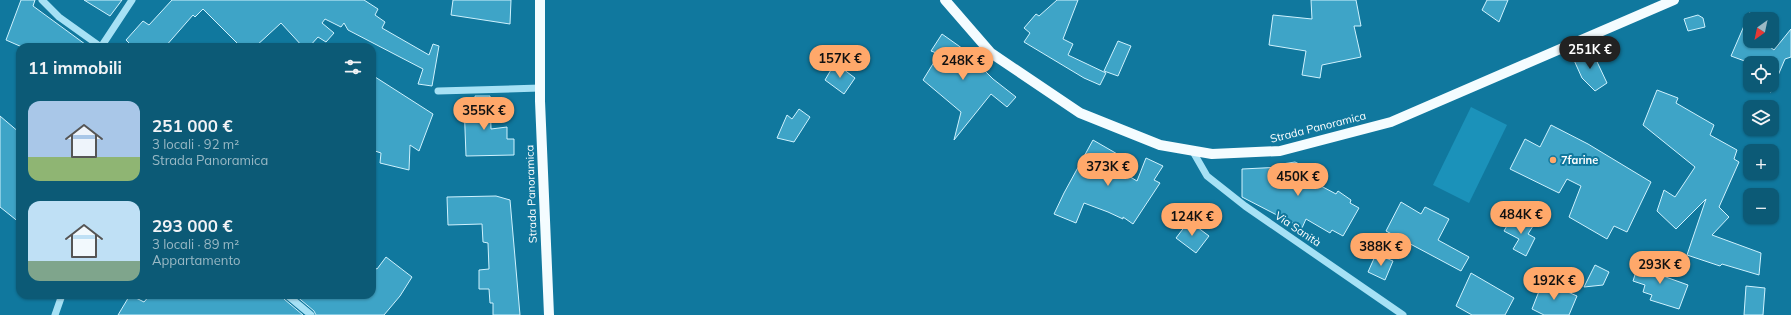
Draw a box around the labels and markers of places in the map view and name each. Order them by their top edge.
pin: 251K € [1557,36,1623,70]
pin: 157K € [807,45,873,79]
pin: 248K € [930,47,996,81]
pin: 355K € [451,97,517,131]
pin: 373K € [1075,153,1141,187]
place label: 7farine [1561,153,1598,167]
marker: 7farine [1548,155,1558,165]
pin: 450K € [1265,163,1331,197]
pin: 484K € [1488,201,1554,235]
pin: 124K € [1159,203,1225,237]
pin: 388K € [1348,233,1414,267]
pin: 293K € [1627,251,1693,285]
pin: 192K € [1521,267,1587,301]

